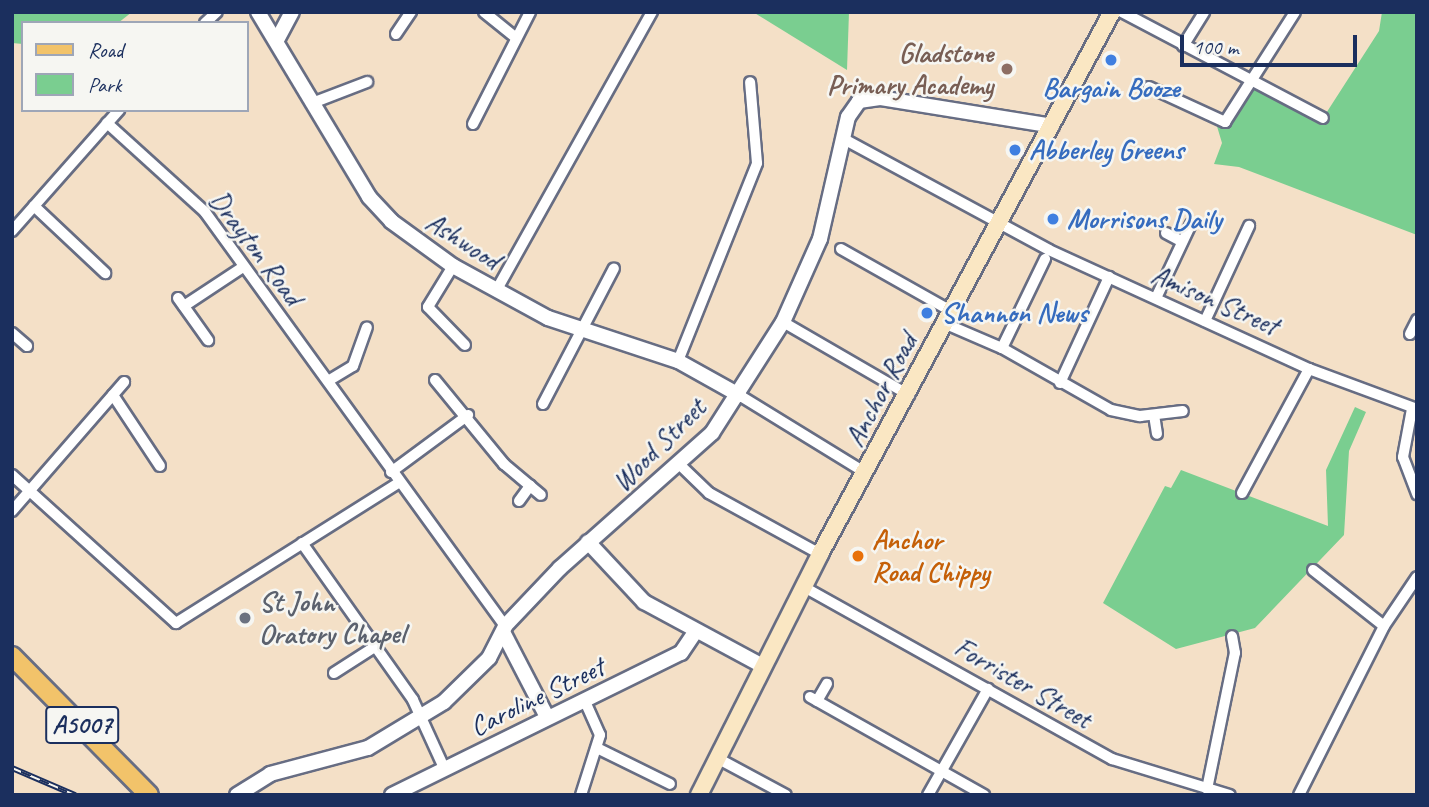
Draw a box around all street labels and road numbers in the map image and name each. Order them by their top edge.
street label: Drayton Road [202,185,310,311]
street label: Ashwood [420,205,506,277]
street label: Amison Street [1147,257,1283,343]
street label: Anchor Road [837,328,925,452]
street label: Wood Street [605,391,713,499]
street label: Forrister Street [948,630,1098,736]
street label: Caroline Street [465,650,609,744]
road number: A5007 [43,702,120,748]

